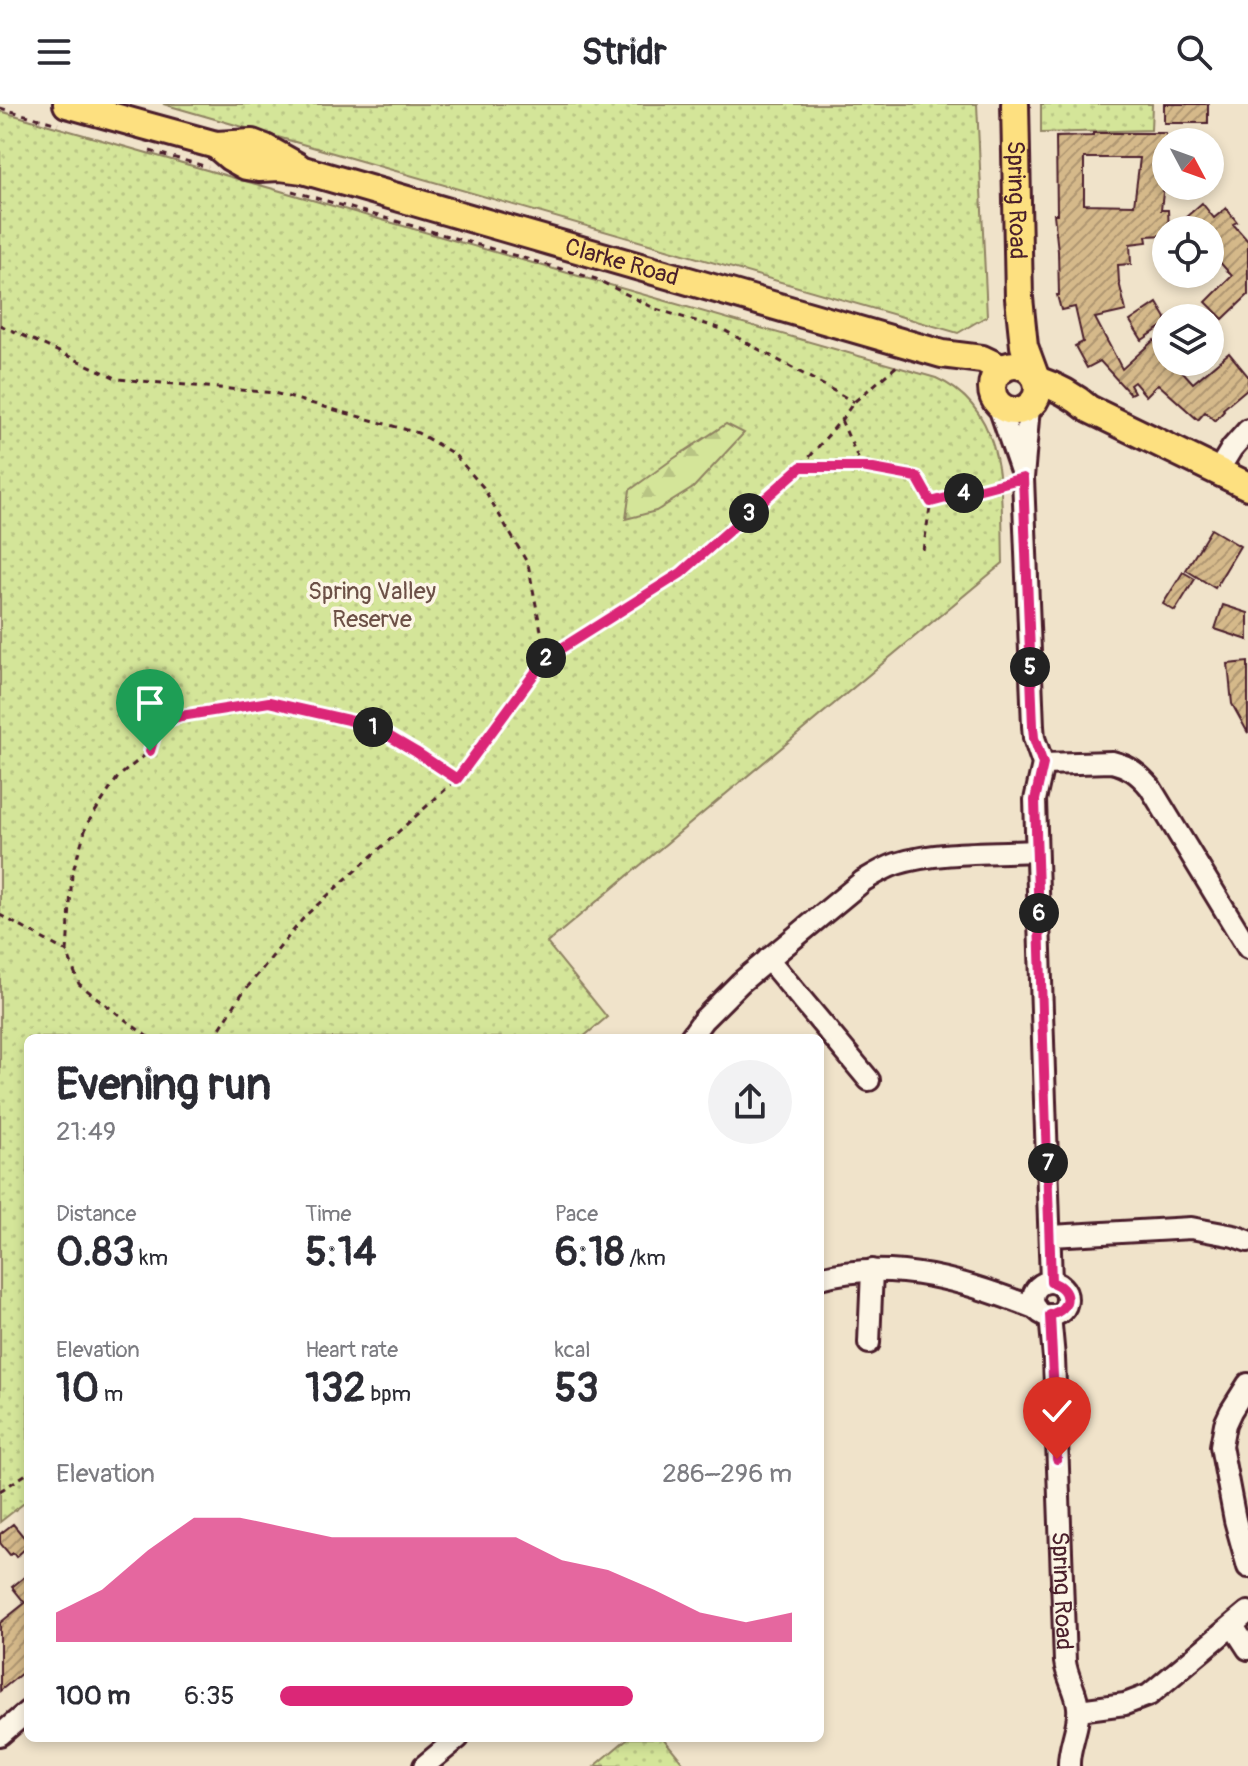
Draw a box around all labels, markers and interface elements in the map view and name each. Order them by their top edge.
icon: menu [32,30,76,74]
text: Stridr [581,30,667,75]
icon: search [1172,30,1216,74]
north arrow [1152,128,1224,200]
map controls [1152,128,1224,376]
street label: Spring Road [1001,140,1032,260]
button: locate [1152,216,1224,288]
street label: Clarke Road [561,232,682,292]
button: layers [1152,304,1224,376]
pin: 4 [944,473,984,513]
text: 4 [958,479,970,507]
pin: 3 [729,493,769,533]
text: 3 [743,499,755,527]
park label: Spring Valley Reserve [308,577,436,634]
pin: 2 [526,638,566,678]
text: 2 [540,644,552,672]
pin: 5 [1010,647,1050,687]
text: 5 [1024,653,1036,681]
pin [116,669,184,751]
icon: arrive [128,681,172,725]
pin: 1 [353,707,393,747]
text: 1 [369,713,377,741]
pin: 6 [1019,893,1059,933]
text: 6 [1033,899,1045,927]
text: Evening run [56,1058,271,1113]
button: share [708,1060,792,1144]
text: 21:49 [56,1116,116,1148]
pin: 7 [1028,1143,1068,1183]
text: 7 [1042,1149,1054,1177]
text: Distance [56,1200,136,1228]
text: Time [305,1200,351,1228]
text: Pace [555,1200,598,1228]
text: 0.83 [56,1228,135,1277]
text: 5:14 [305,1228,377,1277]
text: 6:18 [555,1228,624,1277]
text: km [135,1244,168,1272]
text: /km [624,1244,666,1272]
text: Elevation [56,1336,140,1364]
text: Heart rate [305,1336,398,1364]
text: kcal [555,1336,590,1364]
text: 10 [56,1364,99,1413]
text: 132 [305,1364,366,1413]
text: 53 [555,1364,599,1413]
pin [1023,1377,1091,1459]
text: m [99,1380,123,1408]
text: bpm [366,1380,411,1408]
icon: check [1035,1389,1079,1433]
text: Elevation [56,1458,155,1490]
text: 286–296 m [662,1458,792,1490]
street label: Spring Road [1045,1531,1079,1650]
text: 100 m [56,1680,130,1712]
text: 6:35 [184,1680,235,1712]

